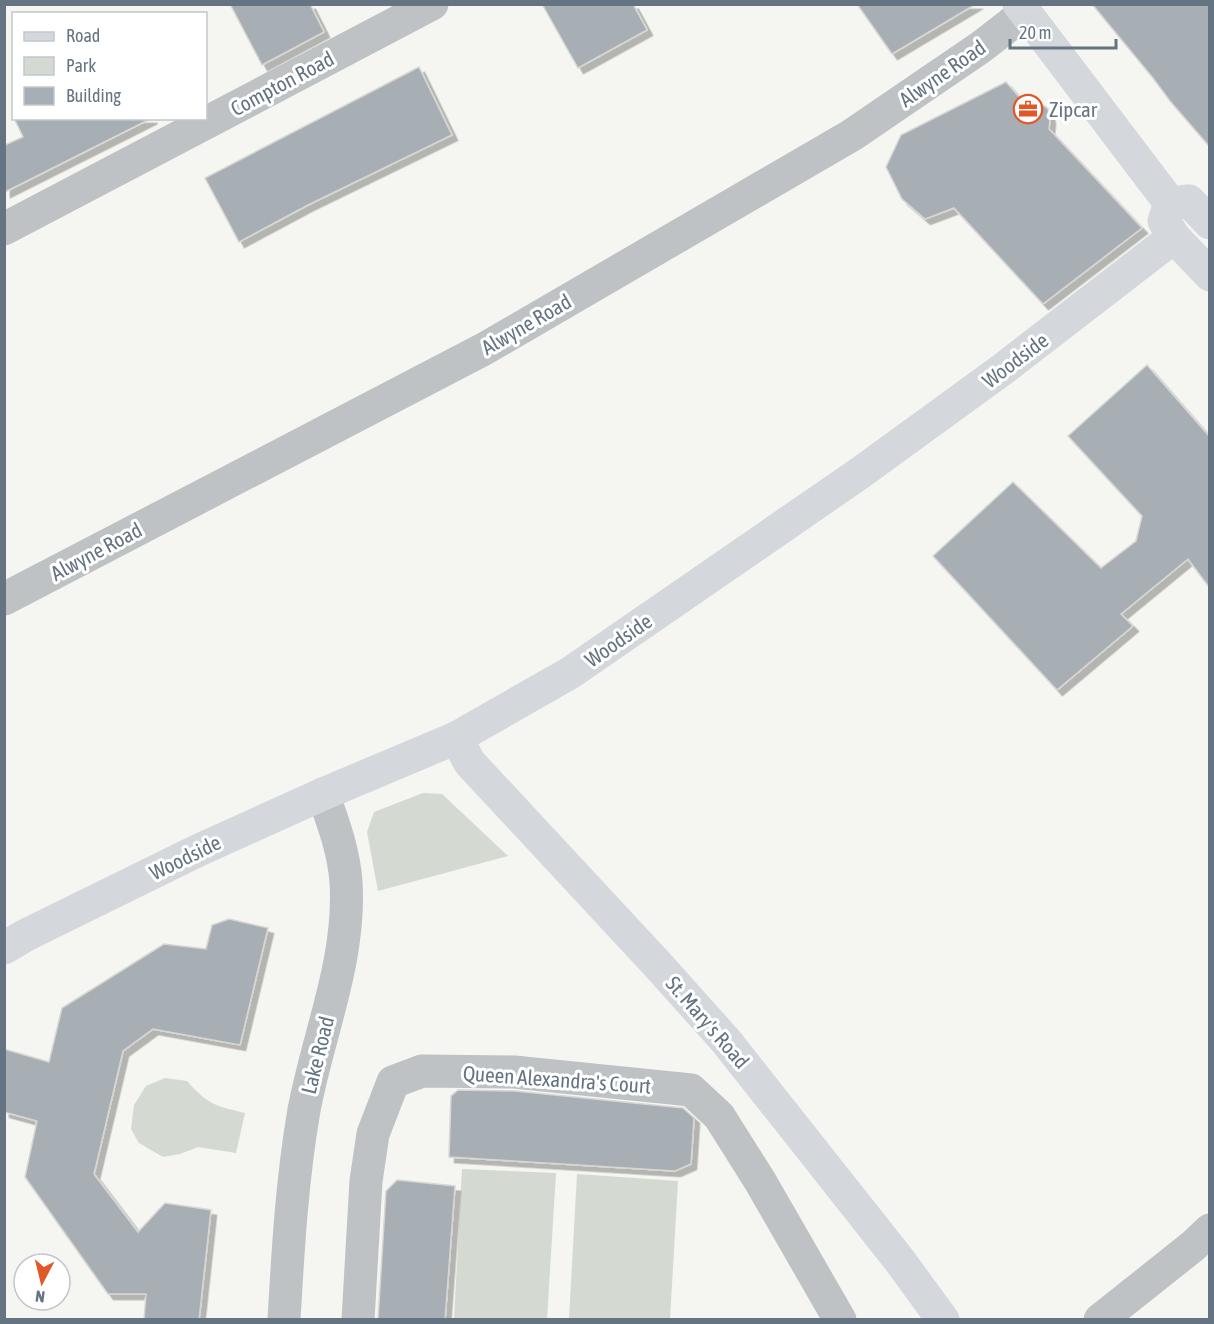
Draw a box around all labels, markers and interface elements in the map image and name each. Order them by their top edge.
legend [12,12,207,120]
scale bar [1010,12,1116,50]
text: 20 m [1019,22,1051,43]
text: Road [66,25,100,46]
street label: Alwyne Road [894,35,990,111]
street label: Compton Road [226,46,338,120]
text: Park [66,55,96,76]
text: Building [66,85,121,106]
office icon: Zipcar [1012,93,1044,125]
place label: Zipcar [1049,97,1098,121]
street label: Alwyne Road [477,289,575,359]
street label: Woodside [977,328,1053,392]
street label: Alwyne Road [46,517,146,585]
street label: Woodside [580,608,656,672]
street label: Woodside [146,830,224,884]
street label: St. Mary's Road [662,971,754,1073]
street label: Lake Road [296,1014,338,1096]
street label: Queen Alexandra's Court [462,1060,652,1098]
north arrow [12,1252,72,1312]
text: N [34,1287,46,1306]

